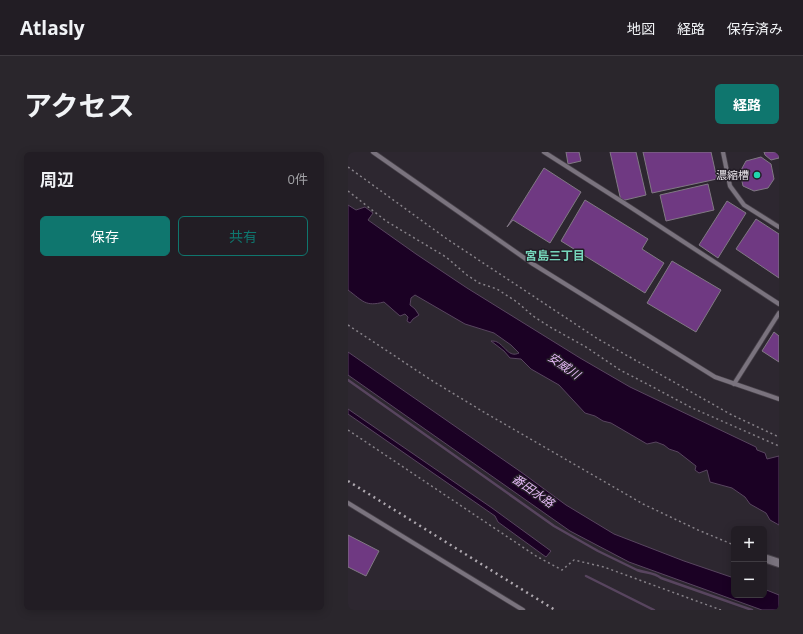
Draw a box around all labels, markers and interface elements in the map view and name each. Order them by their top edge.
text: Atlasly [20,15,85,41]
text: 地図 [627,19,655,38]
text: 経路 [677,19,705,38]
text: 保存済み [727,19,783,38]
button: 経路 [715,84,779,124]
text: アクセス [24,86,135,124]
place label: 濃縮槽 [716,167,749,182]
text: 周辺 [40,168,74,191]
text: 0件 [288,170,308,188]
marker: 濃縮槽 [752,170,762,180]
button: 保存 [40,216,170,256]
button: 共有 [178,216,308,256]
district label: 宮島三丁目 [525,247,585,264]
water label: 安威川 [545,348,586,384]
water label: 番田水路 [509,470,559,512]
map controls [731,526,767,598]
button: + [731,526,767,562]
button: − [731,562,767,598]

